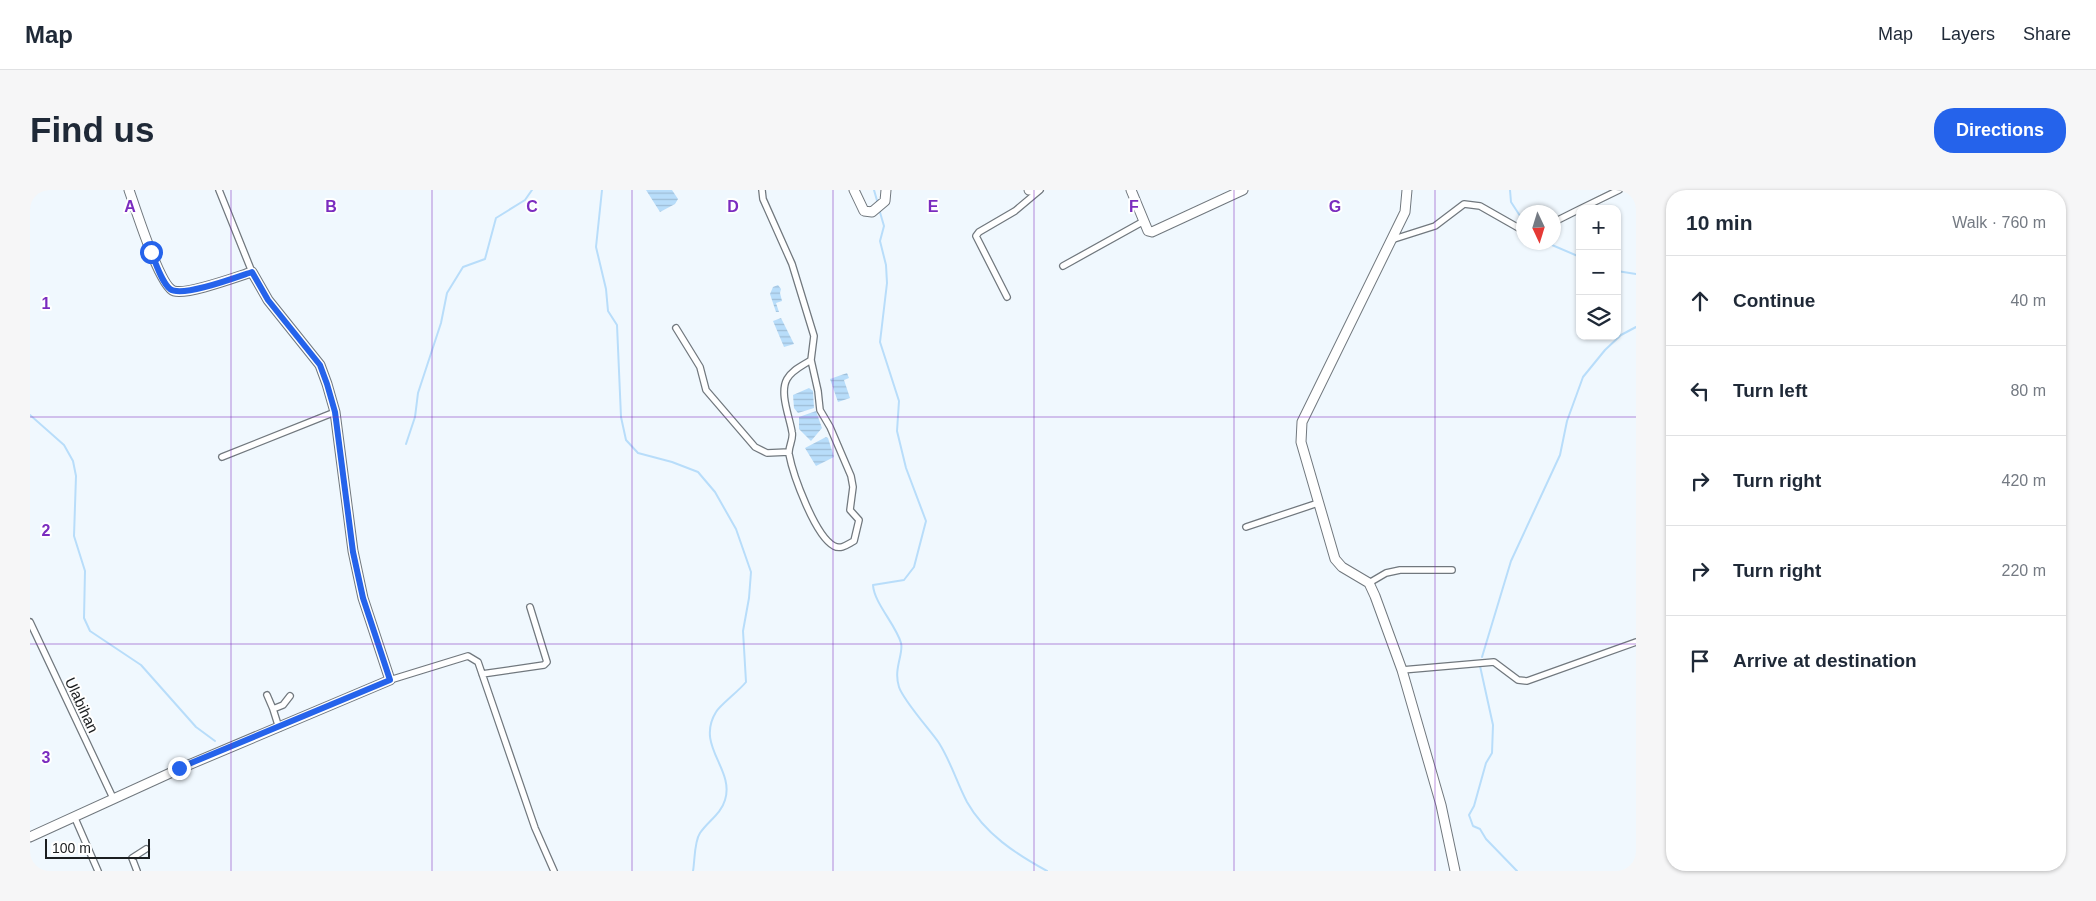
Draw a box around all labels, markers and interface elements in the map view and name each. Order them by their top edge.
text: Map [25,21,73,48]
text: Map [1878,24,1913,44]
text: Layers [1941,24,1995,44]
text: Share [2023,24,2071,44]
button: Directions [1934,108,2066,153]
text: Find us [30,110,154,149]
text: A [124,198,136,215]
text: B [325,198,337,215]
text: C [526,198,538,215]
text: D [727,198,739,215]
text: E [928,198,939,215]
text: F [1129,198,1139,215]
text: G [1329,198,1341,215]
north arrow [1516,205,1561,250]
map controls [1576,205,1621,340]
button: + [1576,205,1621,250]
text: 10 min [1686,211,1753,234]
text: Walk · 760 m [1952,214,2046,231]
route start [140,241,163,264]
button: − [1576,250,1621,295]
icon: ahead [1686,287,1714,315]
text: Continue [1733,290,1815,311]
text: 40 m [2010,292,2046,309]
text: 1 [42,295,51,312]
button: layers [1576,295,1621,340]
icon: left [1686,377,1714,405]
text: Turn left [1733,380,1808,401]
text: 80 m [2010,382,2046,399]
icon: right [1686,467,1714,495]
text: Turn right [1733,470,1821,491]
text: 420 m [2002,472,2046,489]
text: 2 [42,522,51,539]
icon: right [1686,557,1714,585]
text: Turn right [1733,560,1821,581]
text: 220 m [2002,562,2046,579]
icon: arrive [1686,647,1714,675]
text: Arrive at destination [1733,650,1917,671]
street label: Ulabihan [62,675,102,735]
text: 3 [42,749,51,766]
route end [168,757,191,780]
scale bar [45,836,150,859]
text: 100 m [52,840,91,856]

